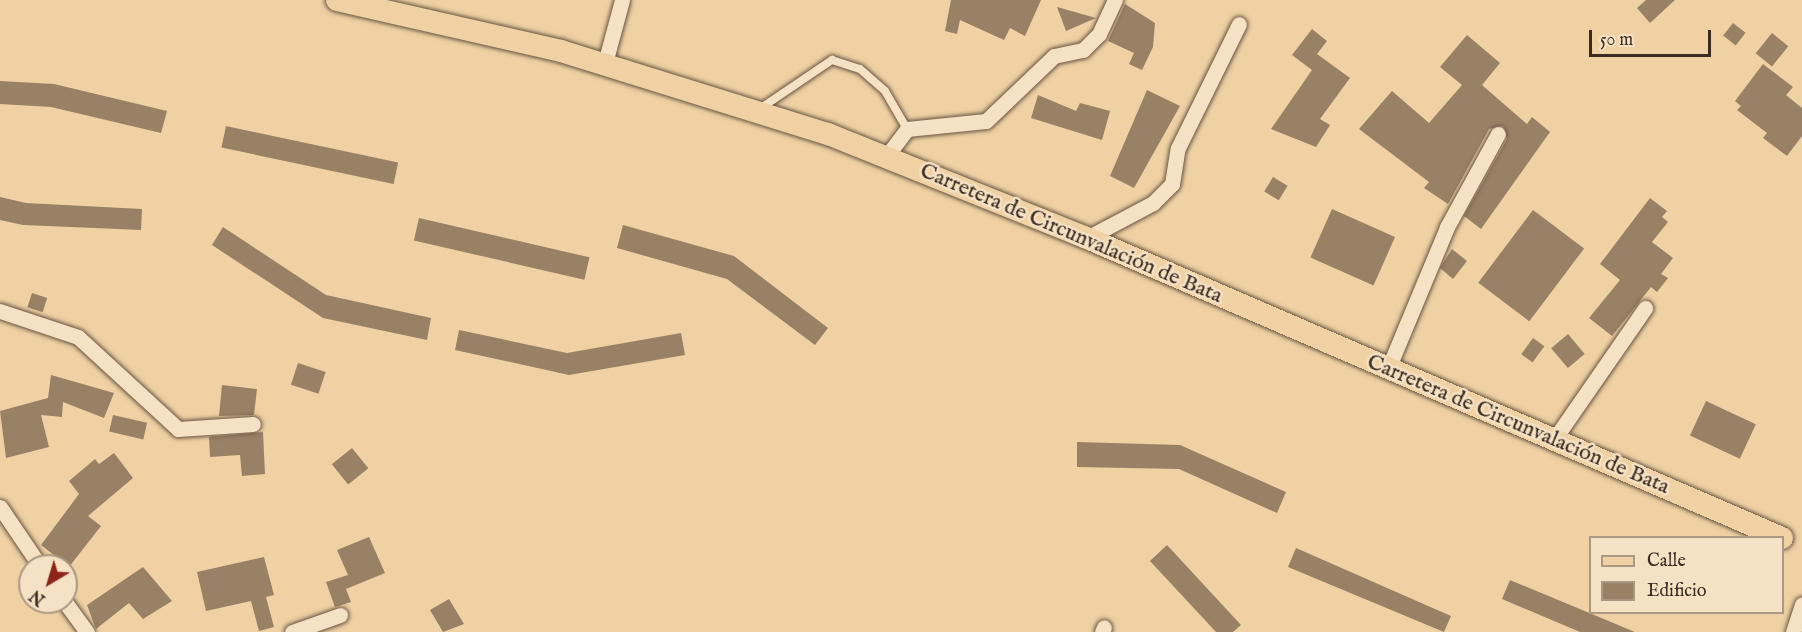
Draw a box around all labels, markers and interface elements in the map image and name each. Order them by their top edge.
scale bar [1592,18,1714,56]
text: 50 m [1600,29,1633,52]
street label: Carretera de Circunvalación de Bata [916,158,1226,310]
street label: Carretera de Circunvalación de Bata [1363,349,1673,501]
legend [1589,536,1784,614]
text: Calle [1647,550,1686,573]
north arrow [18,554,78,614]
text: Edificio [1647,580,1707,603]
text: N [27,584,50,609]

